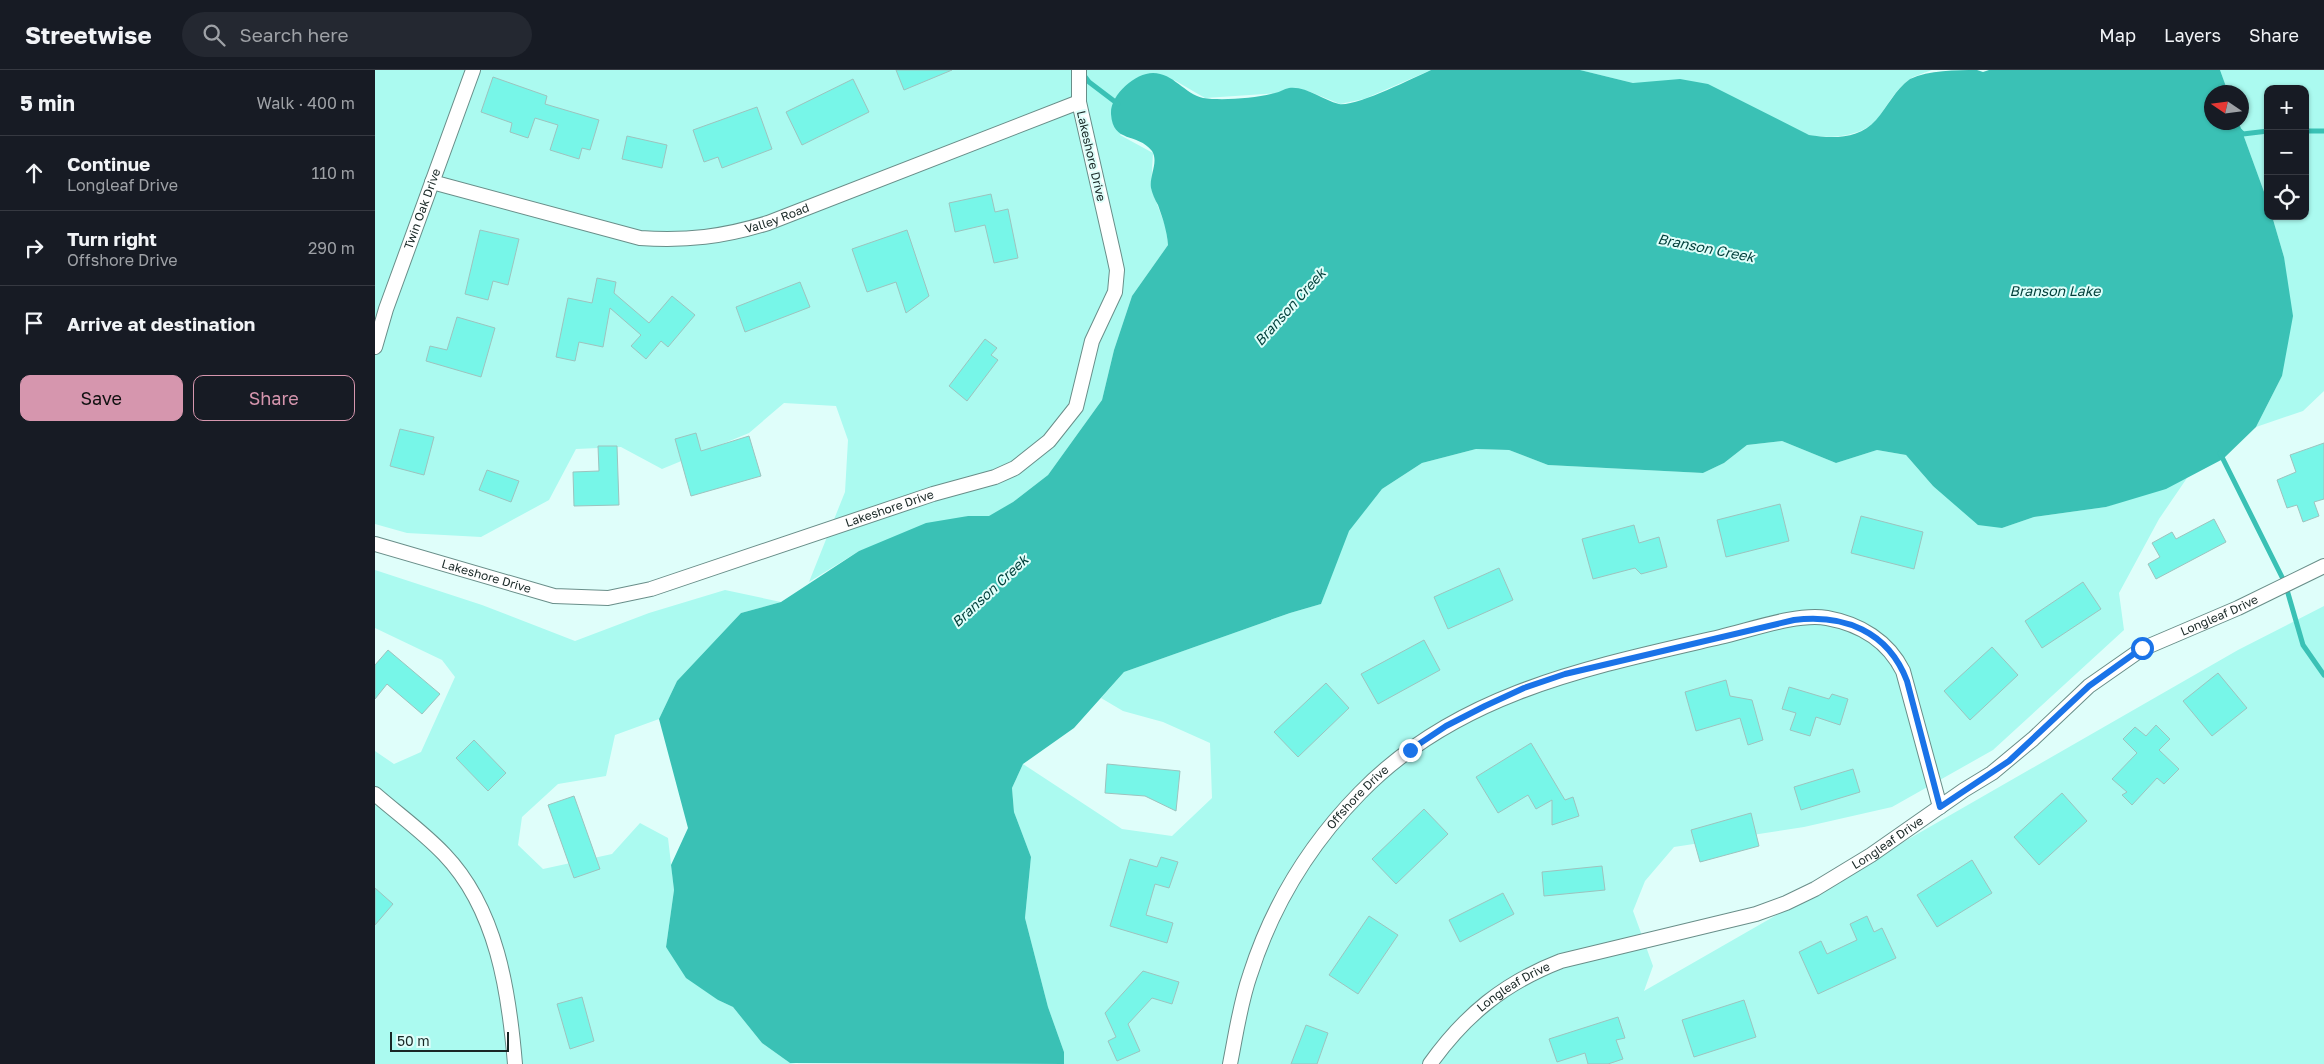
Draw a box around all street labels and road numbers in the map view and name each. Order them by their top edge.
street label: Lakeshore Drive [1074,109,1109,203]
street label: Twin Oak Drive [400,166,444,251]
street label: Valley Road [743,200,811,236]
street label: Lakeshore Drive [843,486,936,530]
street label: Lakeshore Drive [440,556,533,596]
street label: Longleaf Drive [2178,591,2260,639]
street label: Offshore Drive [1323,762,1391,832]
street label: Longleaf Drive [1849,813,1926,872]
street label: Longleaf Drive [1474,958,1552,1015]

